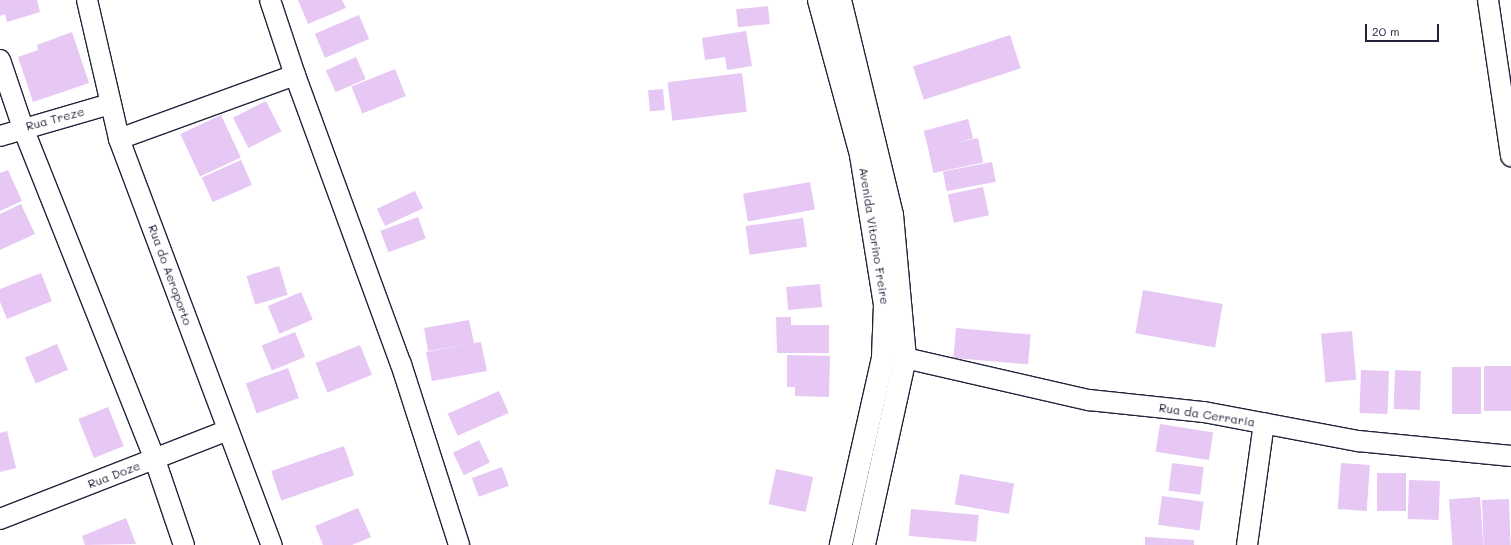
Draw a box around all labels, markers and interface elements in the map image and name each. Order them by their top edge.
scale bar [1367,16,1441,42]
text: 20 m [1372,23,1400,39]
street label: Rua Treze [24,104,86,134]
street label: Avenida Vitorino Freire [856,166,892,306]
street label: Rua do Aeroporto [145,223,195,327]
street label: Rua da Cerraria [1158,400,1256,430]
street label: Rua Doze [86,458,142,492]

